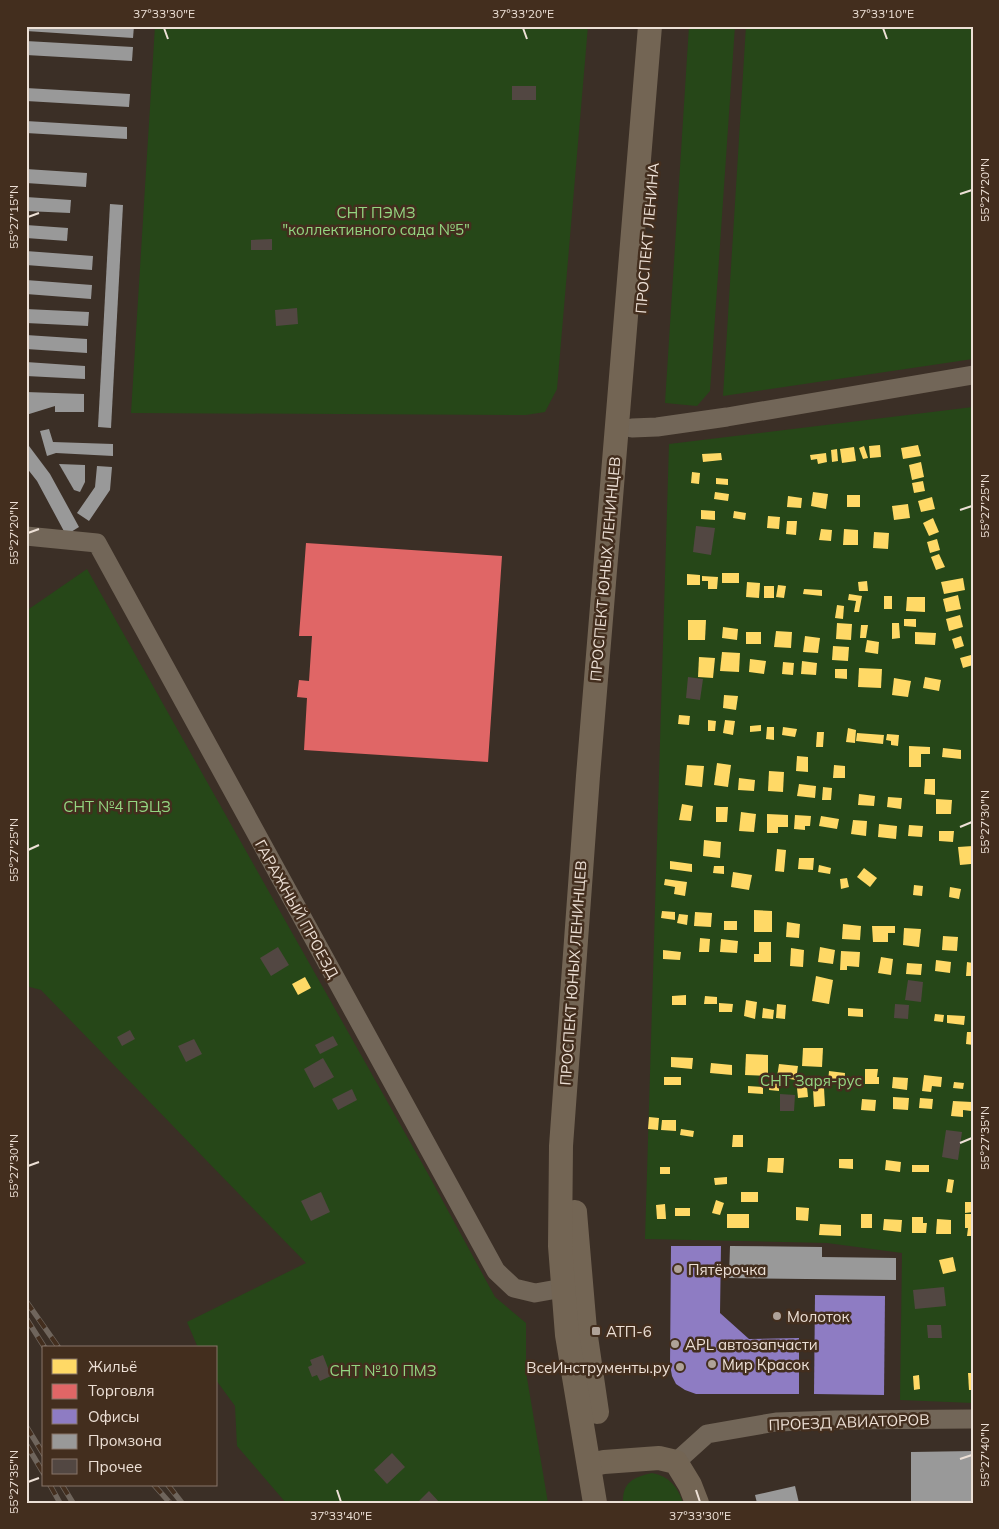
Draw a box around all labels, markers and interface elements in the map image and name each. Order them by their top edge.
text: 37°33'30"E [133,6,195,21]
text: 37°33'20"E [492,6,554,21]
text: 37°33'10"E [852,6,914,21]
text: 55°27'20"N [977,158,992,222]
street label: ПРОСПЕКТ ЛЕНИНА [631,162,663,314]
text: 55°27'15"N [6,185,21,249]
park label: СНТ ПЭМЗ "коллективного сада №5" [282,203,470,239]
street label: ПРОСПЕКТ ЮНЫХ ЛЕНИНЦЕВ [586,456,624,682]
text: 55°27'25"N [977,474,992,538]
text: 55°27'20"N [6,501,21,565]
text: 55°27'30"N [977,790,992,854]
park label: СНТ №4 ПЭЦЗ [63,797,171,816]
text: 55°27'25"N [6,818,21,882]
street label: ГАРАЖНЫЙ ПРОЕЗД [251,836,343,982]
street label: ПРОСПЕКТ ЮНЫХ ЛЕНИНЦЕВ [556,860,590,1086]
park label: СНТ Заря-рус [760,1071,862,1090]
text: 55°27'35"N [977,1106,992,1170]
text: 55°27'30"N [6,1134,21,1198]
place label: Пятёрочка [688,1260,766,1279]
marker: Пятёрочка [672,1263,684,1275]
place label: Молоток [787,1307,850,1326]
marker: Молоток [771,1310,783,1322]
place label: АТП-6 [606,1322,652,1341]
marker: АТП-6 [590,1325,602,1337]
place label: APL автозапчасти [685,1335,818,1354]
marker: APL автозапчасти [669,1338,681,1350]
legend [42,1346,218,1486]
place label: Мир Красок [722,1355,810,1374]
text: Жильё [88,1357,137,1376]
place label: ВсеИнструменты.ру [526,1358,670,1377]
marker: Мир Красок [706,1358,718,1370]
park label: СНТ №10 ПМЗ [329,1361,437,1380]
marker: ВсеИнструменты.ру [674,1361,686,1373]
text: Торговля [88,1381,155,1400]
text: Офисы [88,1407,140,1426]
street label: ПРОЕЗД АВИАТОРОВ [768,1410,930,1434]
text: 55°27'40"N [977,1423,992,1487]
text: Промзона [88,1431,162,1450]
text: 55°27'35"N [6,1450,21,1514]
text: Прочее [88,1457,142,1476]
text: 37°33'40"E [310,1508,372,1523]
text: 37°33'30"E [669,1508,731,1523]

